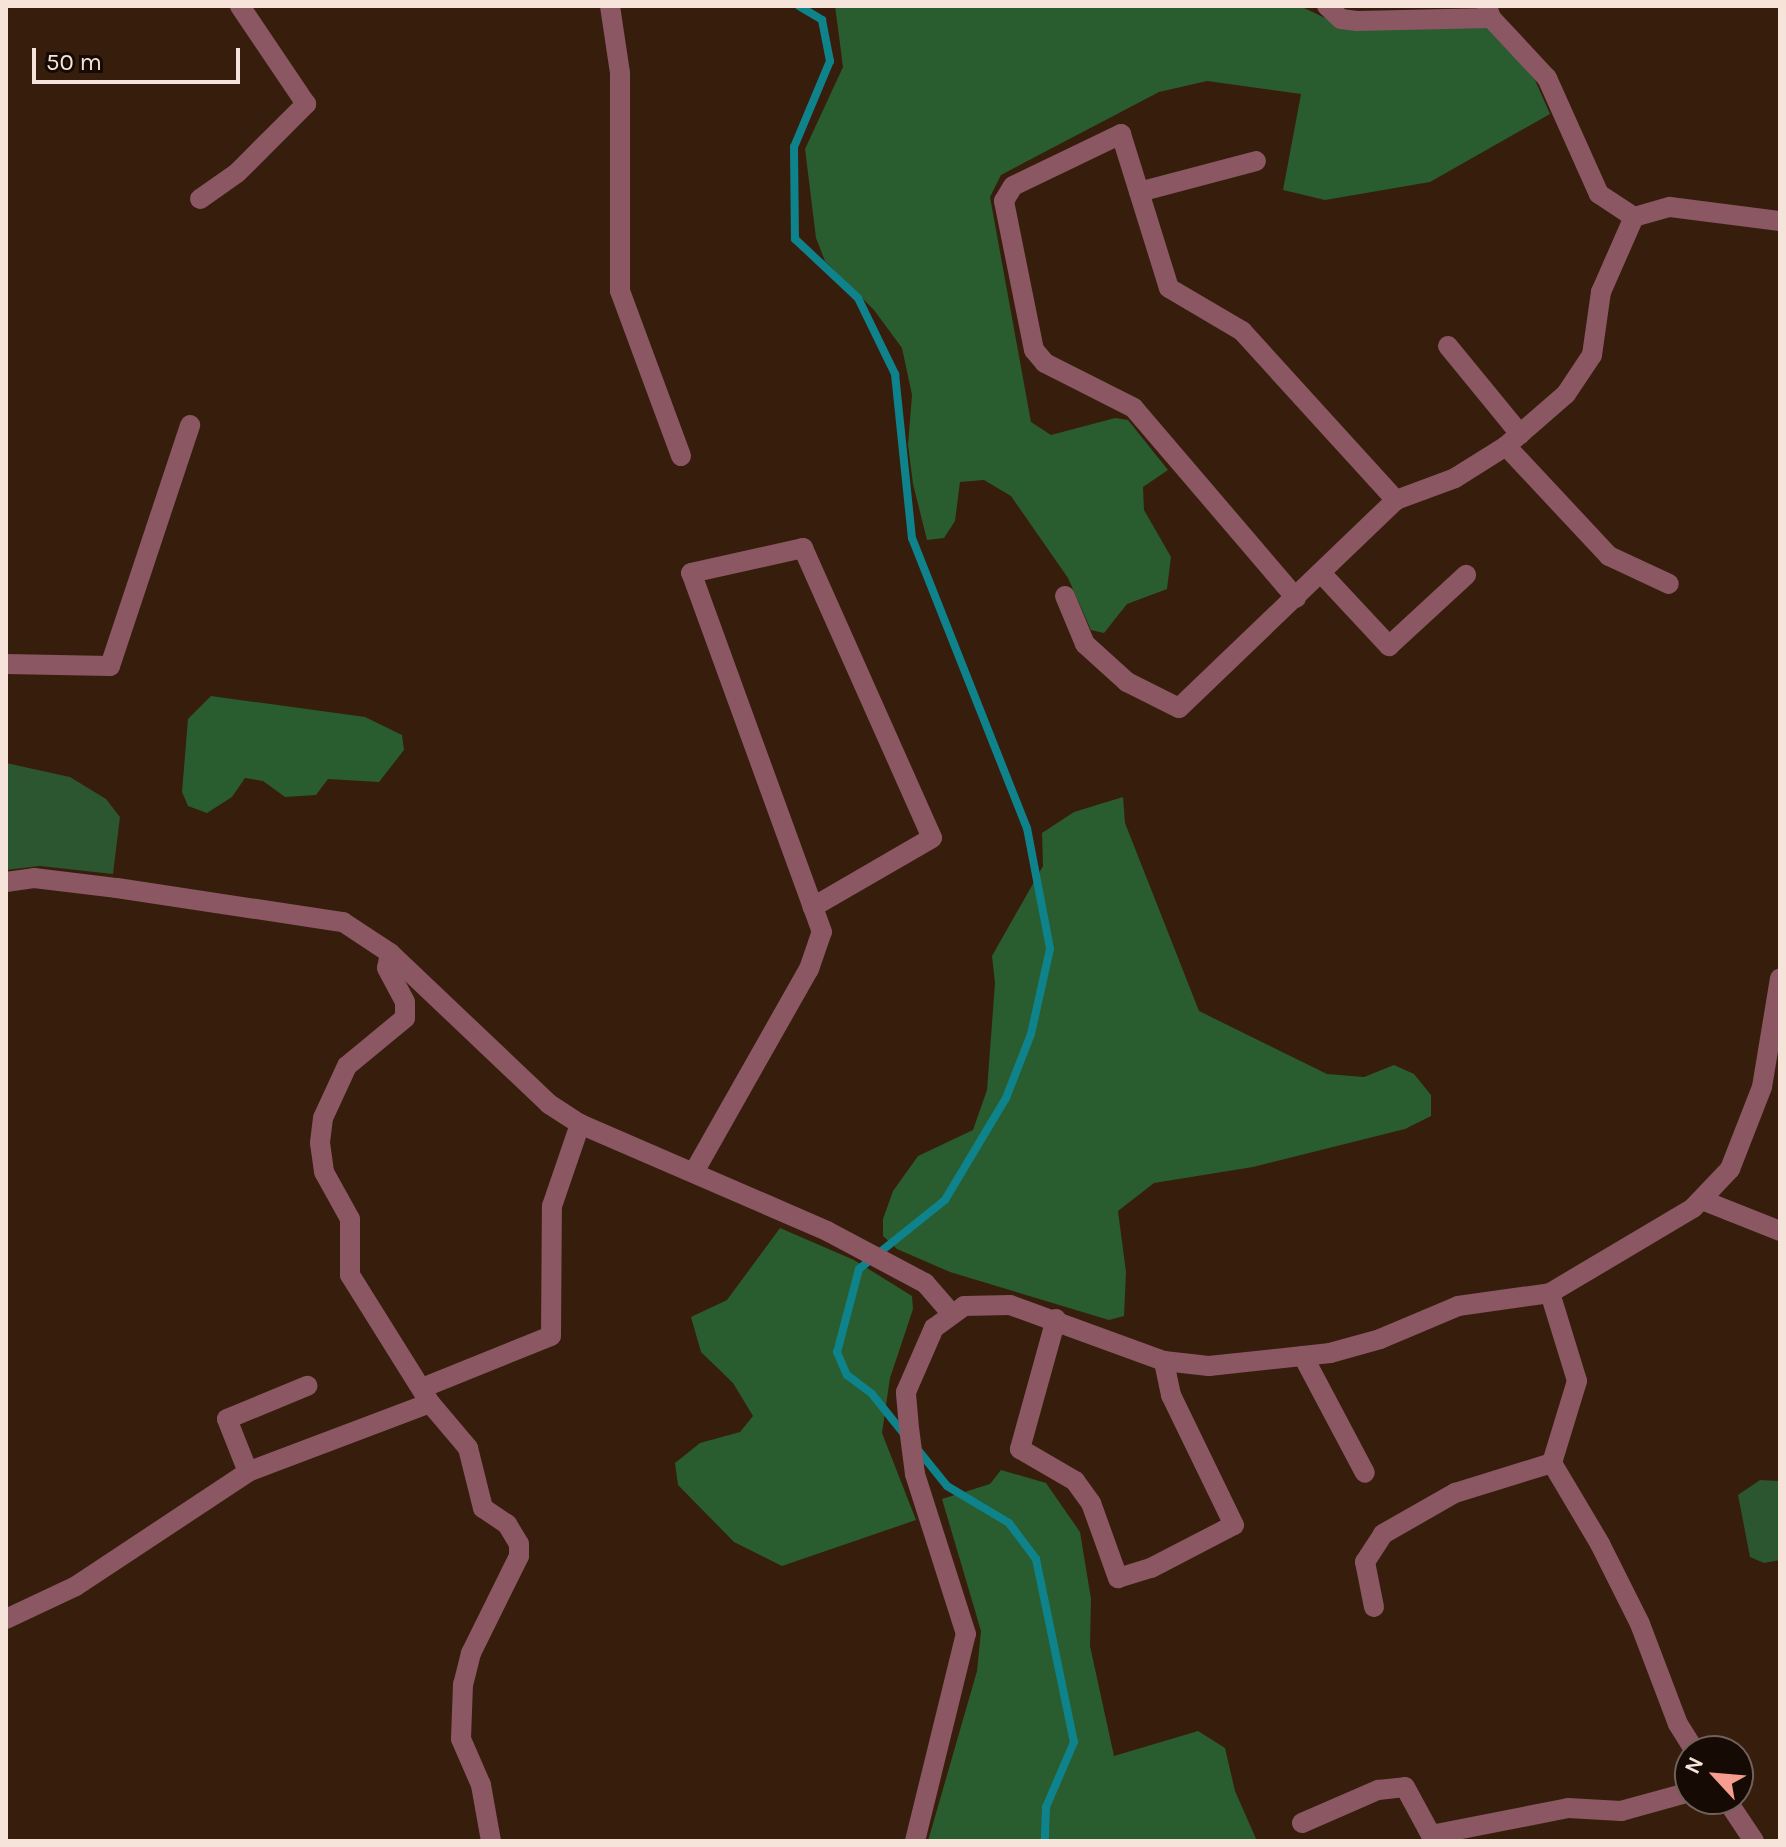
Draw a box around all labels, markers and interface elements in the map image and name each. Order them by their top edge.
scale bar [36,32,244,82]
text: 50 m [46,48,102,76]
north arrow [1674,1735,1754,1815]
text: N [1679,1753,1709,1778]

